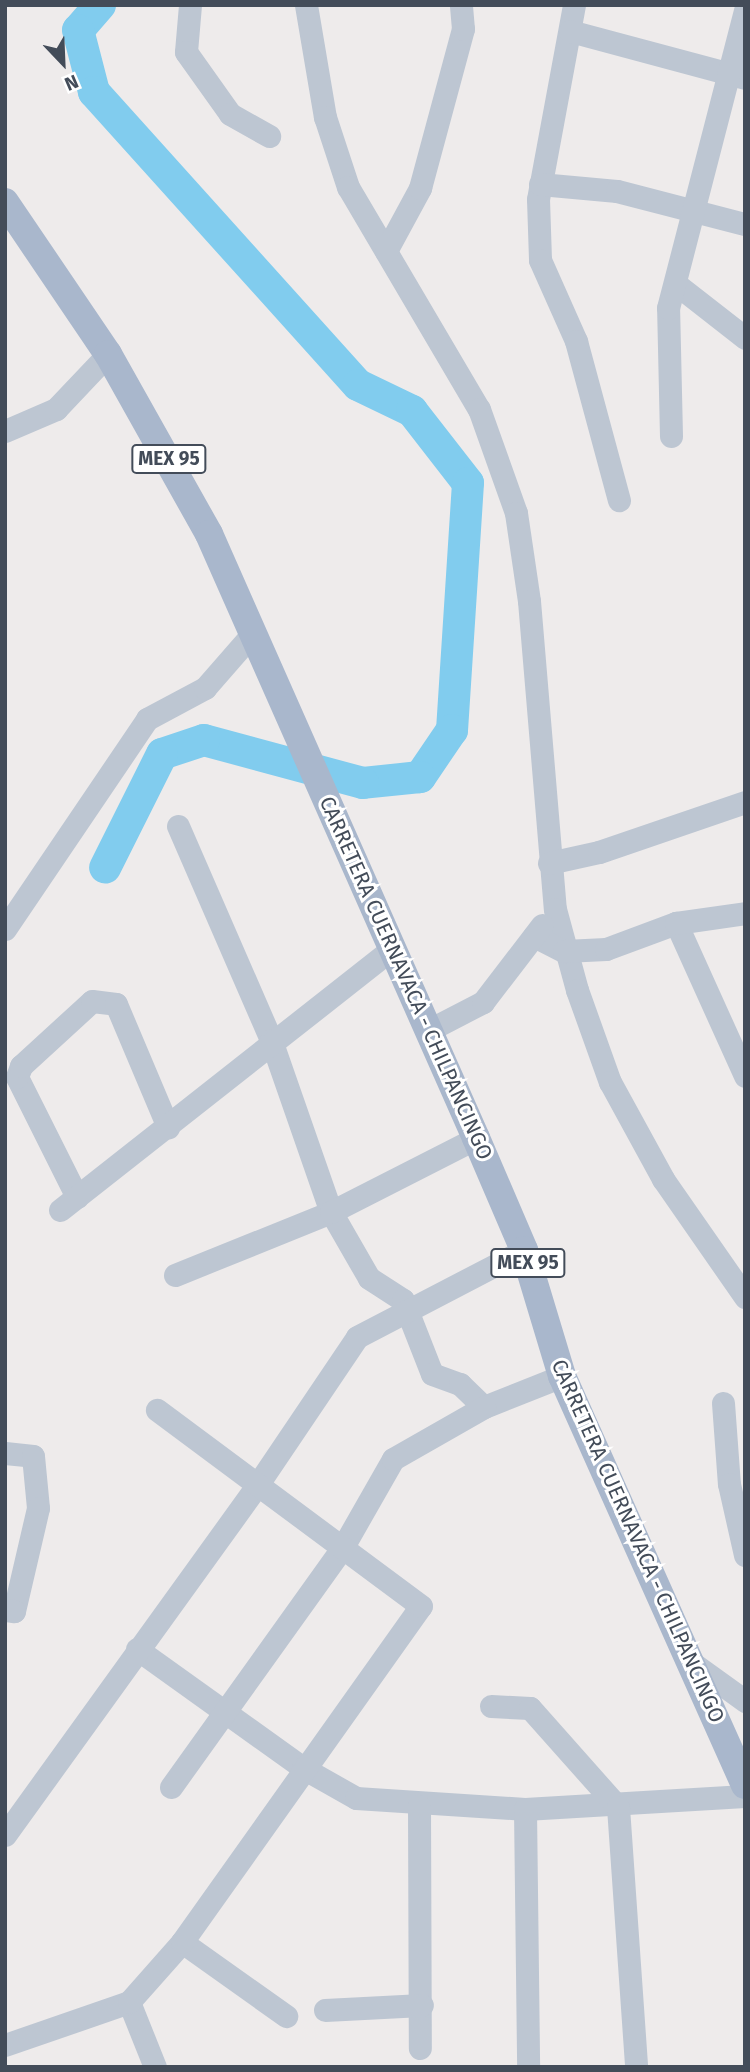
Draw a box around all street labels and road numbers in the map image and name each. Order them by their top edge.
road number: MEX 95 [130,444,208,474]
street label: CARRETERA CUERNAVACA - CHILPANCINGO [314,792,498,1164]
road number: MEX 95 [490,1247,566,1278]
street label: CARRETERA CUERNAVACA - CHILPANCINGO [546,1355,730,1727]

